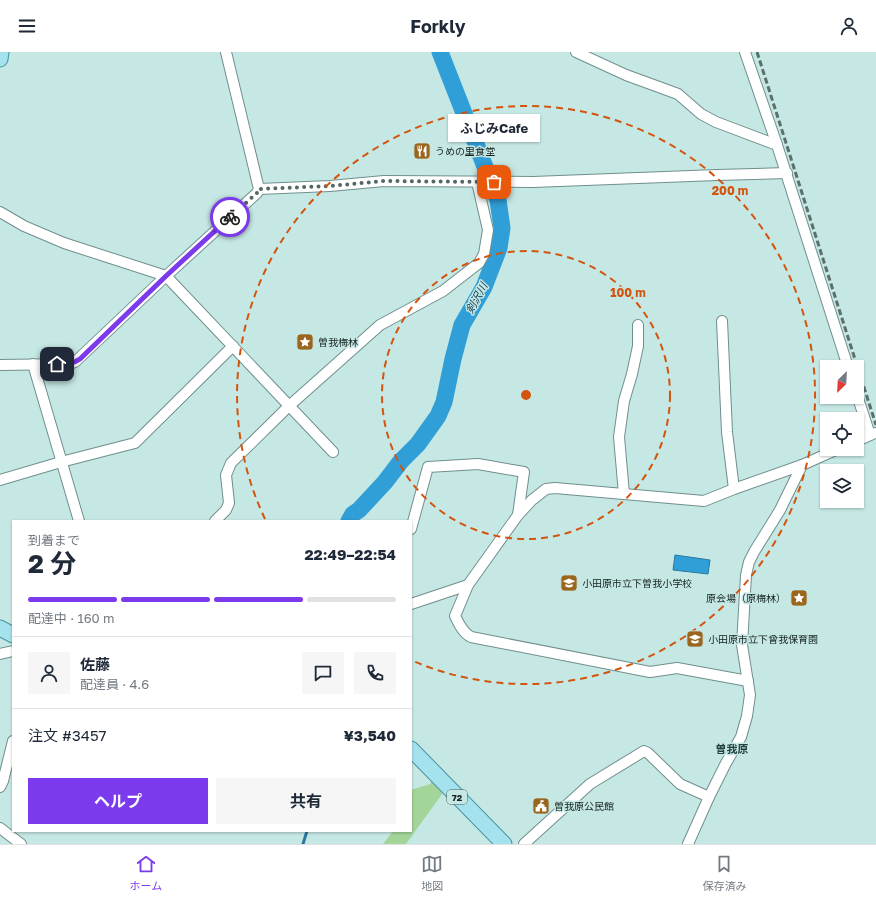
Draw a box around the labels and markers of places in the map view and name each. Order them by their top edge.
callout: ふじみCafe [448,114,540,142]
restaurant icon: うめの里食堂 [412,141,432,161]
place label: うめの里食堂 [435,145,495,157]
pin [477,165,511,199]
place icon: 曽我梅林 [295,332,315,352]
place label: 曽我梅林 [318,336,358,348]
pin [40,347,74,381]
centre of rings [519,388,533,402]
school or university icon: 小田原市立下曽我小学校 [559,573,579,593]
place label: 小田原市立下曽我小学校 [582,577,692,589]
place icon: 原会場（原梅林） [789,588,809,608]
place label: 原会場（原梅林） [706,592,786,604]
school or university icon: 小田原市立下曾我保育園 [685,629,705,649]
place label: 小田原市立下曾我保育園 [708,633,818,645]
public building icon: 曽我原公民館 [531,796,551,816]
place label: 曽我原公民館 [554,800,614,812]

